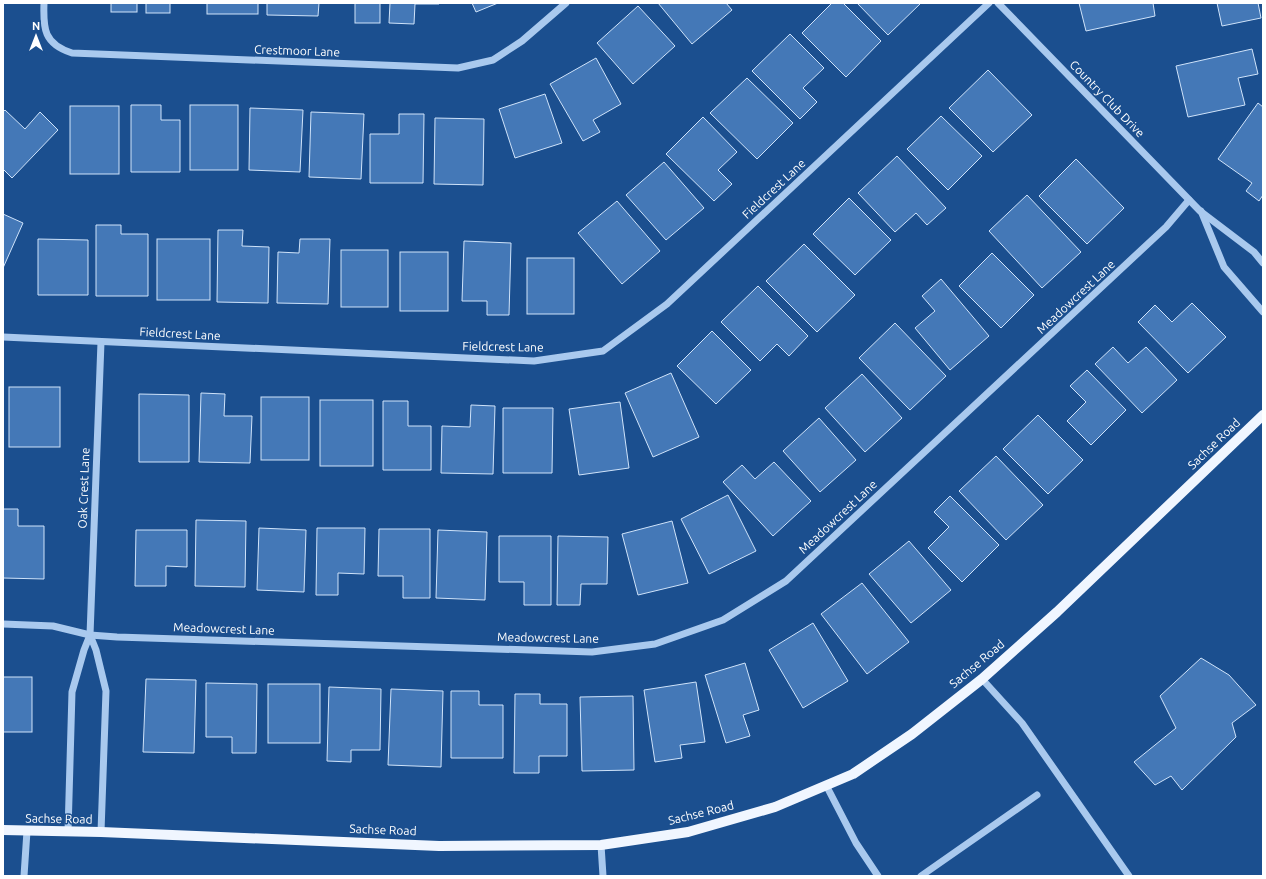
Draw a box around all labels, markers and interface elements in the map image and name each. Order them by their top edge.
north arrow [16,16,56,56]
text: N [32,20,40,32]
street label: Crestmoor Lane [254,43,340,58]
street label: Country Club Drive [1067,58,1147,140]
street label: Fieldcrest Lane [740,156,808,221]
street label: Meadowcrest Lane [1034,257,1117,336]
street label: Fieldcrest Lane [139,325,221,342]
street label: Fieldcrest Lane [462,339,544,354]
street label: Sachse Road [1185,416,1242,472]
street label: Oak Crest Lane [76,447,91,529]
street label: Meadowcrest Lane [796,477,879,556]
street label: Meadowcrest Lane [173,620,275,637]
street label: Meadowcrest Lane [497,630,599,645]
street label: Sachse Road [947,637,1007,690]
street label: Sachse Road [667,798,735,827]
street label: Sachse Road [25,811,93,826]
street label: Sachse Road [349,822,417,837]

